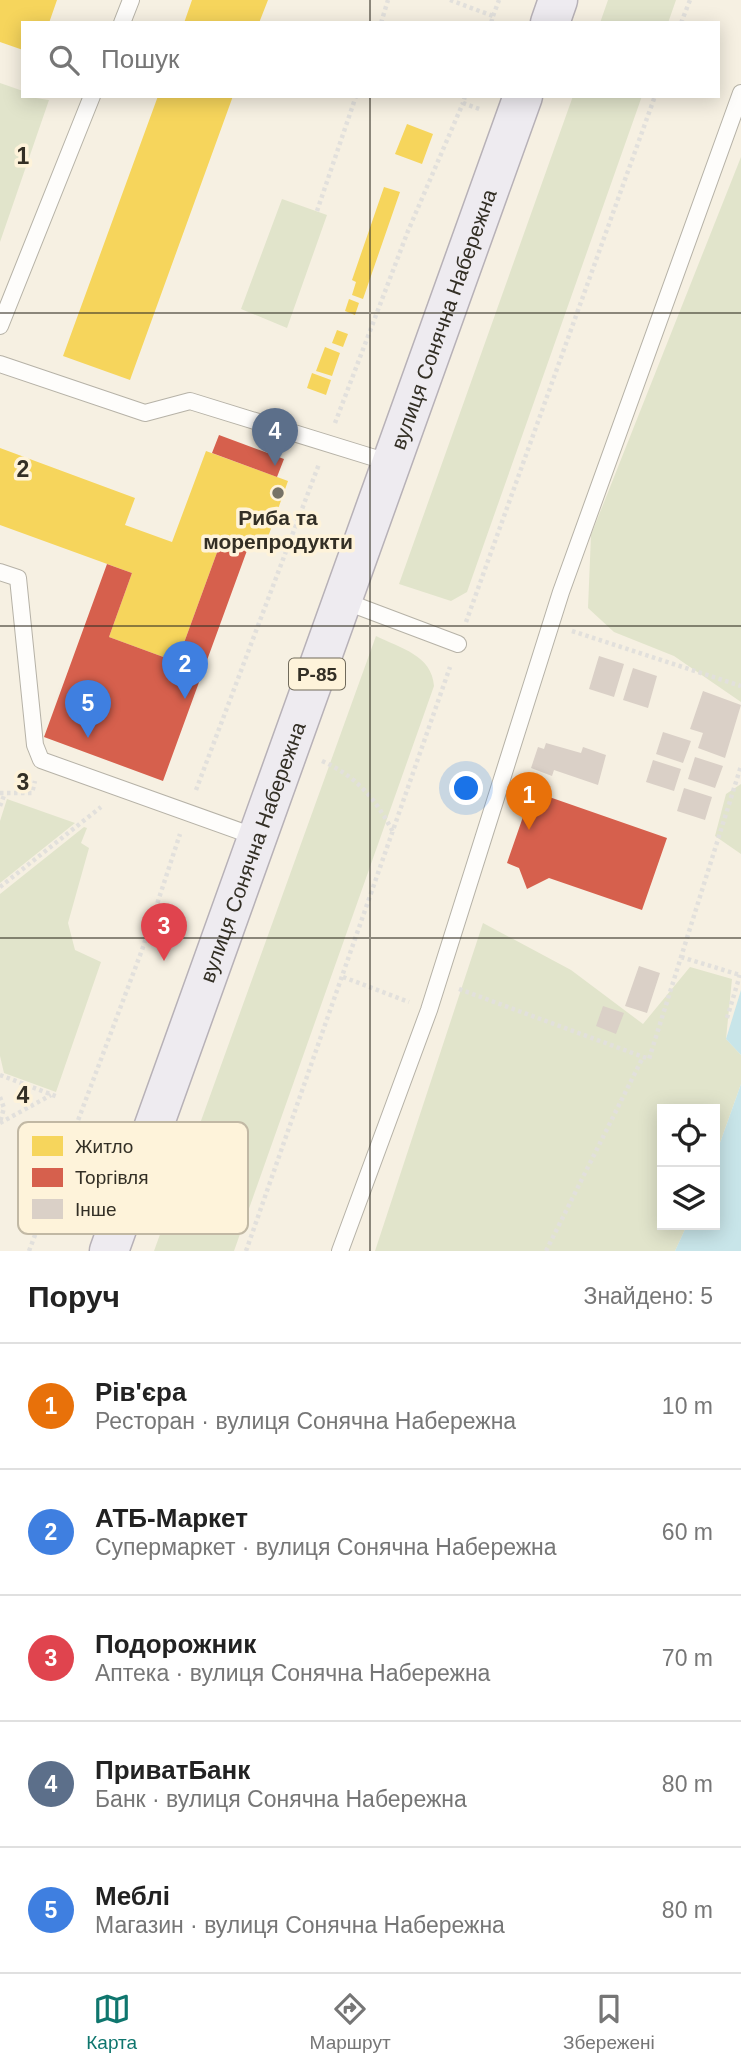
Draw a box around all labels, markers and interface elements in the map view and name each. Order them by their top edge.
search box [21,21,720,98]
icon: search [45,41,83,79]
text: Пошук [101,44,179,74]
text: 1 [17,143,30,169]
street label: вулиця Сонячна Набережна [386,186,500,452]
pin: 4 [252,408,298,466]
text: 2 [17,456,29,482]
marker: Риба та морепродукти [270,485,286,501]
place label: Риба та морепродукти [203,506,353,553]
pin: 2 [162,641,208,699]
road number: Р-85 [289,659,345,690]
pin: 5 [65,680,111,738]
street label: вулиця Сонячна Набережна [195,718,309,985]
text: 3 [17,769,29,795]
your location [449,771,483,805]
pin: 1 [506,772,552,830]
pin: 3 [141,903,187,961]
text: 4 [17,1082,30,1108]
map controls [657,1104,720,1230]
button: locate [657,1104,720,1167]
legend [18,1122,248,1234]
text: Житло [75,1136,133,1157]
text: Торгівля [75,1167,148,1188]
button: layers [657,1167,720,1230]
text: Інше [75,1199,117,1220]
text: Поруч [28,1280,120,1313]
text: Знайдено: 5 [583,1283,713,1309]
text: Рів'єра [95,1377,186,1407]
text: 1 [45,1393,57,1419]
text: 10 m [662,1393,713,1419]
text: Ресторан · вулиця Сонячна Набережна [95,1408,516,1434]
text: АТБ-Маркет [95,1503,248,1533]
text: 2 [45,1519,57,1545]
text: 60 m [662,1519,713,1545]
text: Супермаркет · вулиця Сонячна Набережна [95,1534,557,1560]
text: Подорожник [95,1629,256,1659]
text: 3 [45,1645,57,1671]
text: 70 m [662,1645,713,1671]
text: Аптека · вулиця Сонячна Набережна [95,1660,490,1686]
text: ПриватБанк [95,1755,250,1785]
text: 4 [45,1771,57,1797]
text: 80 m [662,1771,713,1797]
text: Банк · вулиця Сонячна Набережна [95,1786,467,1812]
text: Меблі [95,1881,170,1911]
text: 5 [45,1897,57,1923]
text: 80 m [662,1897,713,1923]
text: Магазин · вулиця Сонячна Набережна [95,1912,505,1938]
tab: Карта [86,1990,137,2054]
tab: Маршрут [310,1990,391,2054]
tab: Збережені [563,1990,655,2054]

